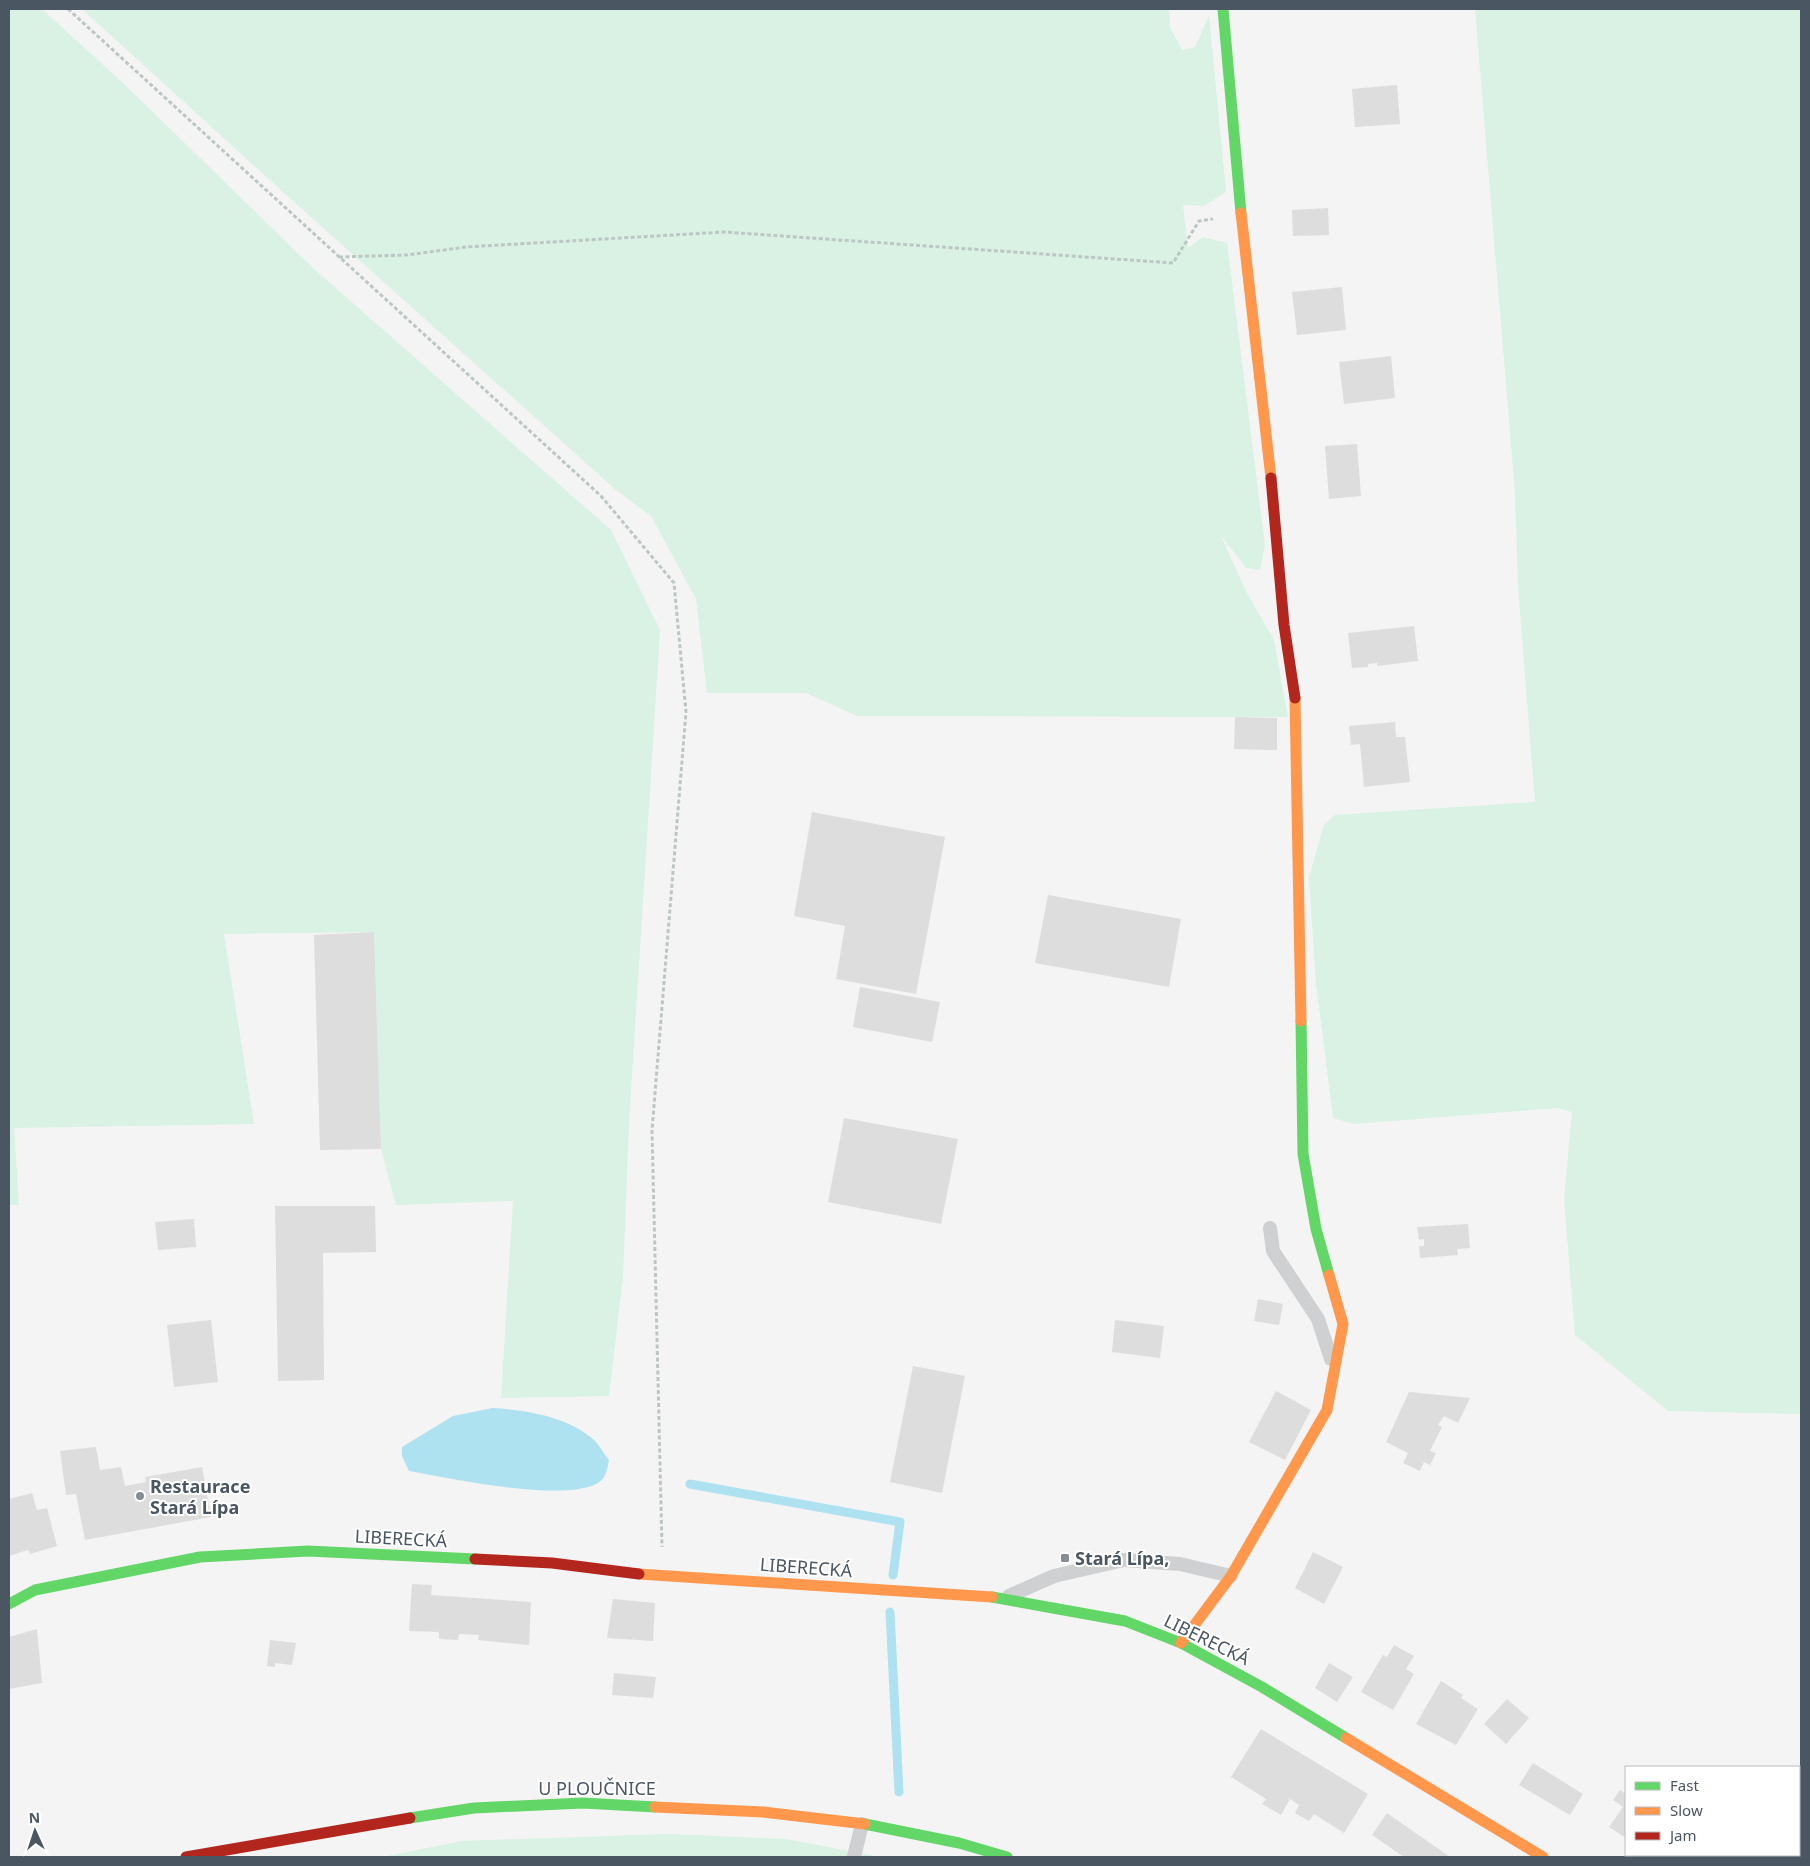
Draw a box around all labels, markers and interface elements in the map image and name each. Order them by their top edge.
place label: Restaurace Stará Lípa [150,1474,250,1519]
marker: Restaurace Stará Lípa [134,1490,146,1502]
street label: LIBERECKÁ [354,1524,448,1552]
place label: Stará Lípa, [1075,1546,1169,1570]
street label: LIBERECKÁ [759,1552,853,1582]
marker: Stará Lípa, [1059,1552,1071,1564]
street label: LIBERECKÁ [1160,1608,1254,1670]
legend [1625,1766,1800,1856]
text: Fast [1670,1775,1699,1795]
street label: U PLOUČNICE [538,1776,656,1800]
text: Slow [1670,1800,1703,1820]
north arrow [10,1806,60,1856]
text: N [28,1808,40,1827]
text: Jam [1668,1825,1697,1845]

